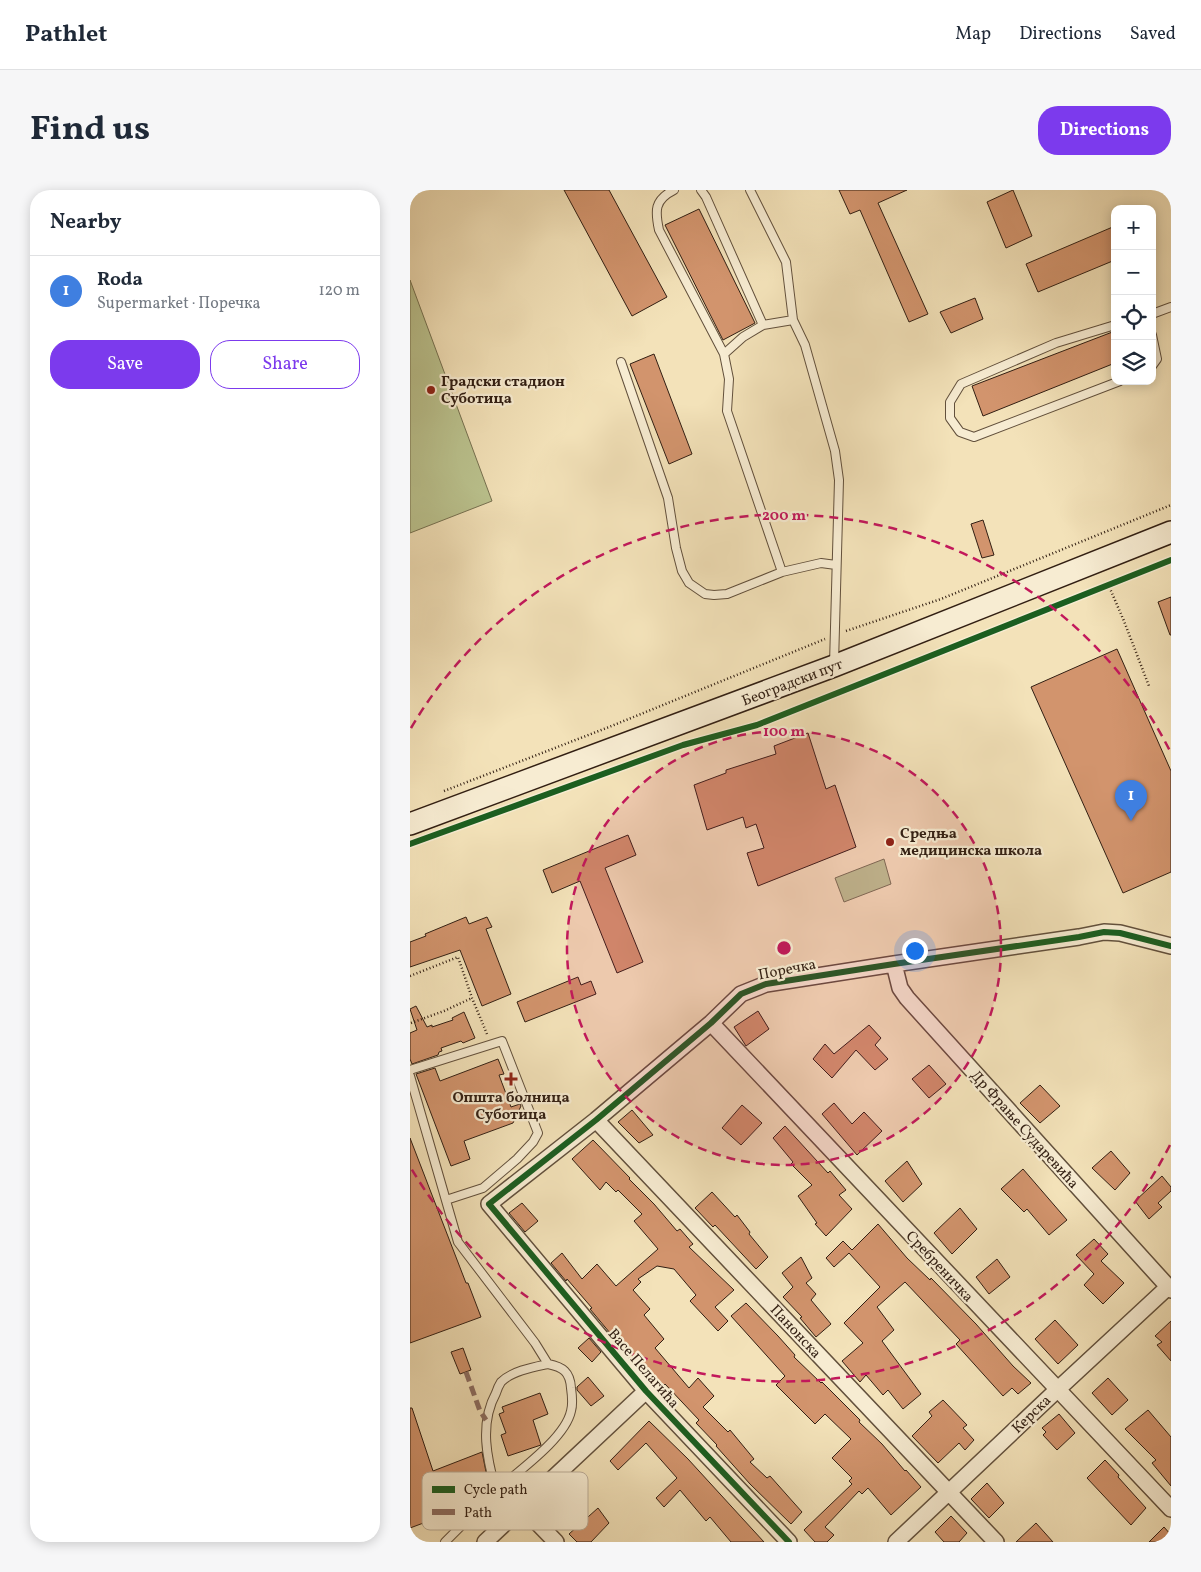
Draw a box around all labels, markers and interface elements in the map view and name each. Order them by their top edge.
text: Pathlet [25,18,107,52]
text: Map [955,22,991,47]
text: Directions [1019,22,1102,47]
text: Saved [1130,22,1176,47]
text: Find us [30,106,150,154]
button: Directions [1038,106,1171,155]
map controls [1111,205,1156,385]
button: + [1111,205,1156,250]
text: Nearby [50,208,121,237]
button: − [1111,250,1156,295]
text: Roda [97,267,143,293]
text: 1 [63,280,69,302]
text: 120 m [318,280,360,302]
text: Supermarket · Поречка [97,293,261,315]
button: locate [1111,295,1156,340]
button: Save [50,340,200,389]
button: Share [210,340,360,389]
button: layers [1111,340,1156,385]
place label: Градски стадион Суботица [441,372,565,410]
marker: Градски стадион Суботица [425,384,437,396]
text: 200 m [762,506,806,527]
street label: Београдски пут [739,654,846,712]
text: 100 m [763,722,806,743]
pin: 1 [1115,780,1147,821]
place label: Средња медицинска школа [900,824,1042,862]
marker: Средња медицинска школа [884,836,896,848]
your location [902,938,928,964]
centre of rings [775,939,793,957]
street label: Поречка [757,955,818,986]
street label: Др Фрање Сударевића [965,1066,1083,1194]
marker: Општа болница Суботица [504,1072,518,1086]
place label: Општа болница Суботица [452,1088,570,1126]
street label: Сребреничка [900,1227,978,1307]
street label: Панонска [764,1300,825,1364]
street label: Васе Пелагића [602,1324,683,1413]
street label: Керска [1008,1391,1056,1439]
legend [422,1472,588,1530]
text: Cycle path [464,1481,528,1500]
text: Path [464,1504,492,1523]

